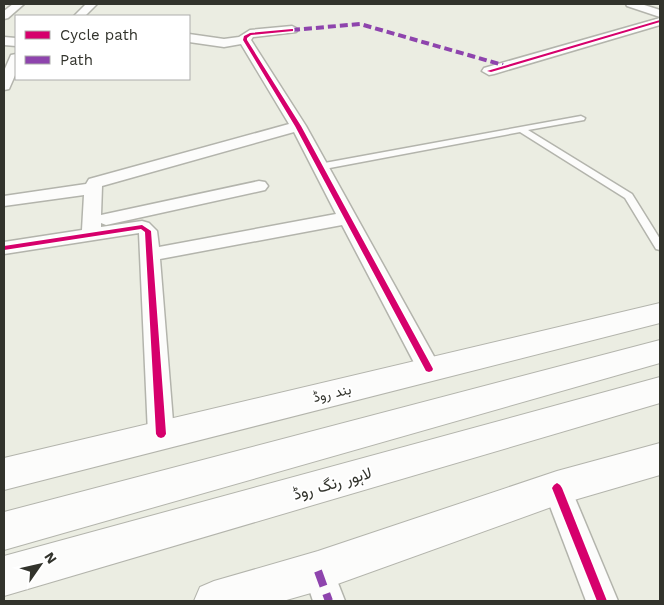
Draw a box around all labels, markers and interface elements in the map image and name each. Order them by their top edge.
legend [15,15,190,80]
text: Cycle path [60,26,138,44]
text: Path [60,51,93,69]
street label: بند روڈ [311,381,353,406]
street label: لاہور رنگ روڈ [290,463,374,505]
north arrow [15,540,65,590]
text: N [41,549,60,567]

